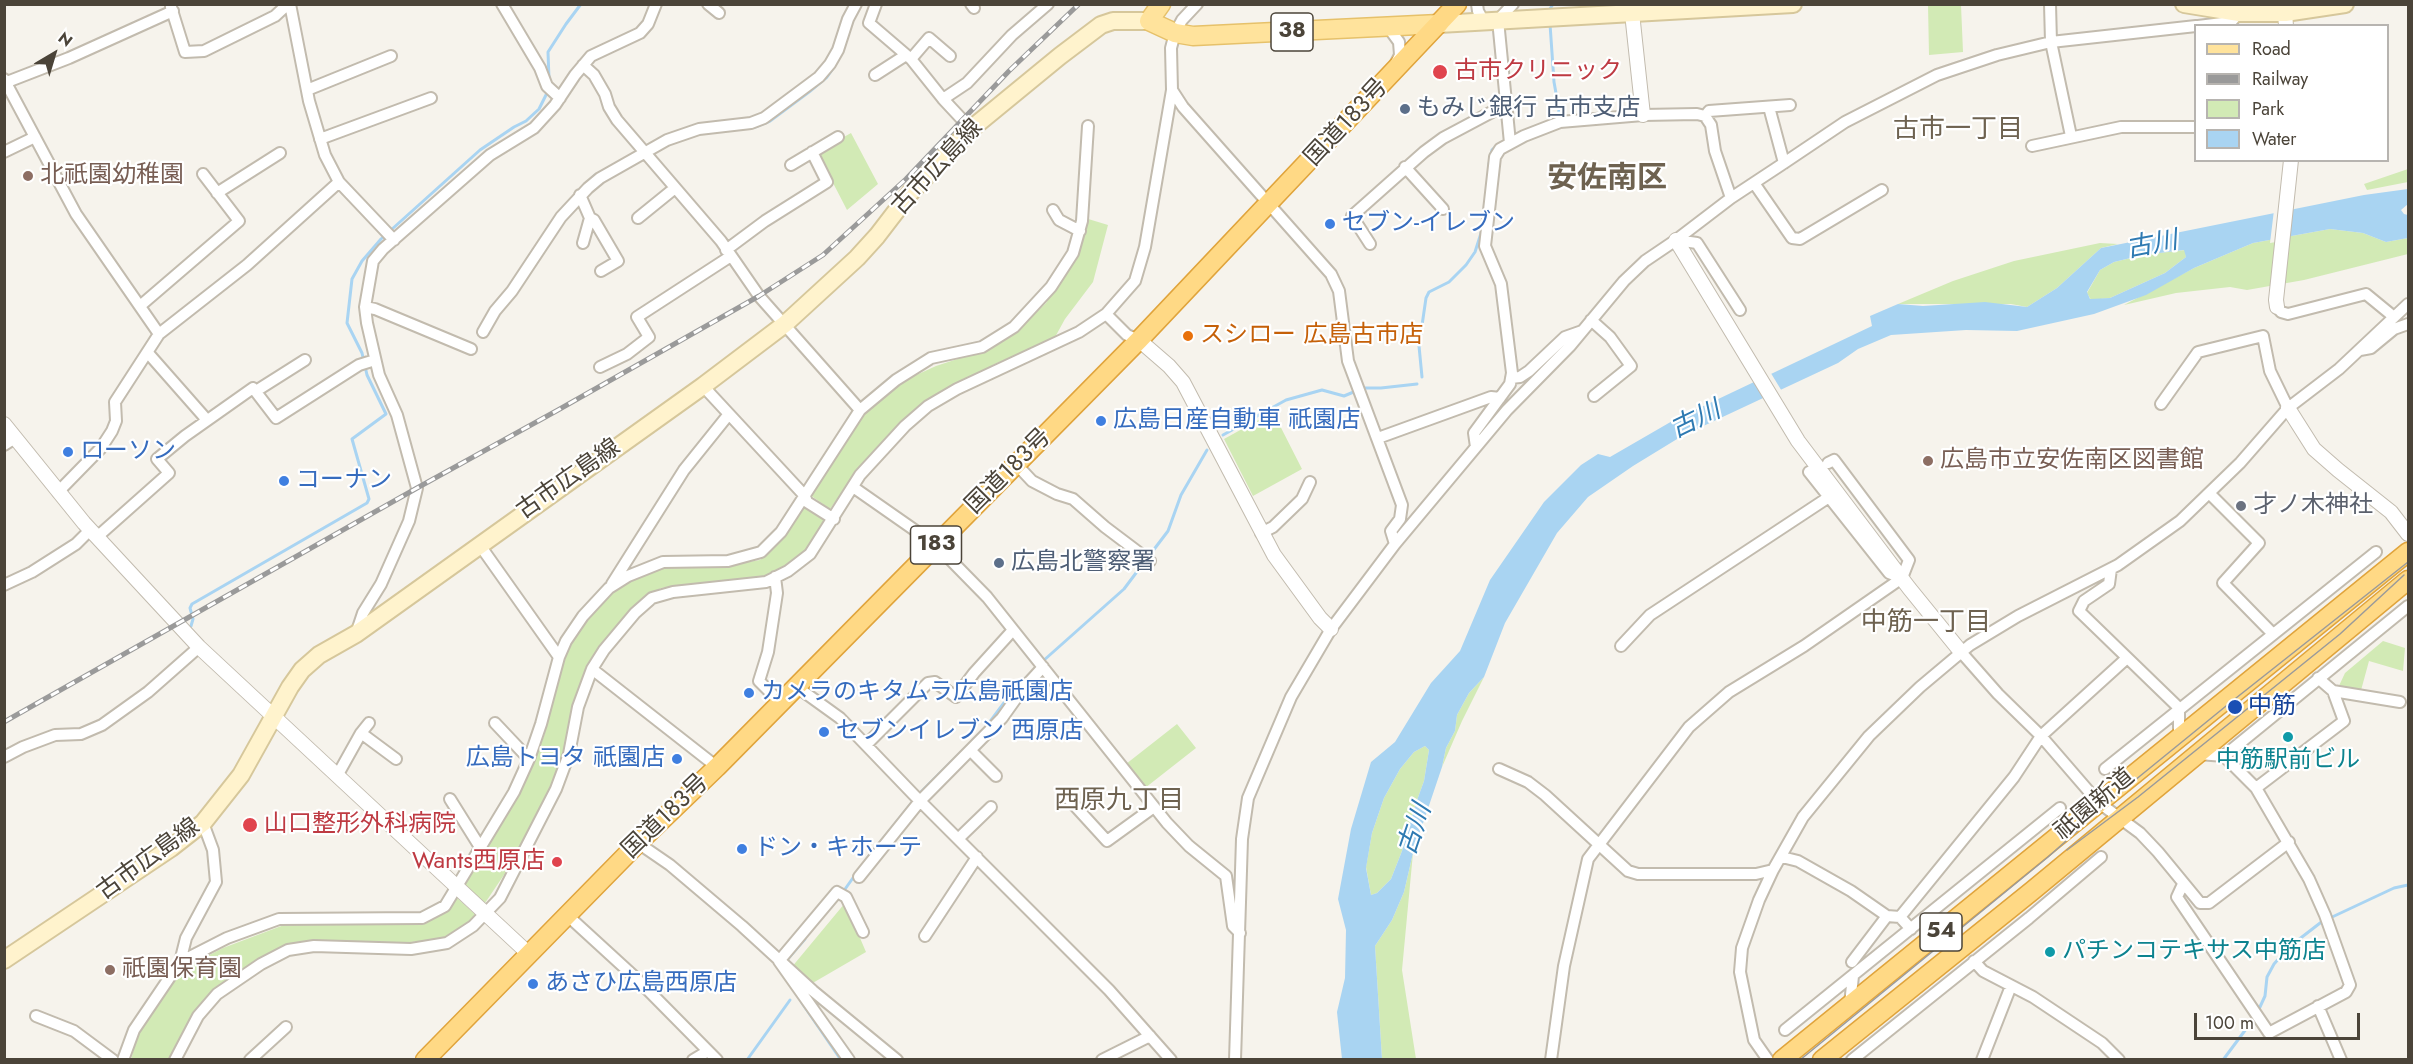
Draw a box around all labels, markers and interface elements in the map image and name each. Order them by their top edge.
road number: 38 [1271,13,1313,51]
north arrow [24,24,84,84]
legend [2194,24,2389,162]
text: N [53,26,77,52]
text: Road [2252,36,2291,62]
place label: 古市クリニック [1454,58,1622,86]
marker: 古市クリニック [1431,63,1449,81]
text: Railway [2252,66,2308,92]
street label: 国道183号 [1299,73,1395,173]
place label: もみじ銀行 古市支店 [1417,95,1640,123]
text: Park [2252,96,2284,122]
marker: もみじ銀行 古市支店 [1398,102,1412,116]
street label: 古市広島線 [887,114,989,222]
district label: 古市一丁目 [1893,115,2023,147]
text: Water [2252,126,2296,152]
place label: 北祇園幼稚園 [40,162,184,190]
district label: 安佐南区 [1547,162,1667,198]
marker: 北祇園幼稚園 [21,169,35,183]
place label: セブン-イレブン [1342,210,1515,238]
marker: セブン-イレブン [1323,217,1337,231]
water label: 古川 [2124,226,2180,266]
place label: スシロー 広島古市店 [1200,322,1423,350]
marker: スシロー 広島古市店 [1181,329,1195,343]
water label: 古川 [1666,396,1726,446]
place label: 広島日産自動車 祇園店 [1113,407,1360,435]
marker: 広島日産自動車 祇園店 [1094,414,1108,428]
street label: 国道183号 [960,423,1058,521]
street label: 古市広島線 [512,434,626,526]
place label: ローソン [80,438,176,466]
marker: ローソン [61,445,75,459]
place label: 広島市立安佐南区図書館 [1940,447,2204,475]
marker: 広島市立安佐南区図書館 [1921,454,1935,468]
place label: コーナン [296,467,392,495]
marker: コーナン [277,474,291,488]
place label: 才ノ木神社 [2253,492,2373,520]
marker: 才ノ木神社 [2234,499,2248,513]
road number: 183 [910,526,962,564]
place label: 広島北警察署 [1011,549,1155,577]
marker: 広島北警察署 [992,556,1006,570]
district label: 中筋一丁目 [1861,608,1991,640]
place label: カメラのキタムラ広島祇園店 [761,679,1073,707]
marker: カメラのキタムラ広島祇園店 [742,686,756,700]
place label: 中筋 [2248,693,2296,721]
marker: 中筋 [2226,698,2244,716]
place label: セブンイレブン 西原店 [836,718,1083,746]
marker: セブンイレブン 西原店 [817,725,831,739]
marker: 中筋駅前ビル [2281,730,2295,744]
place label: 広島トヨタ 祇園店 [466,745,665,773]
place label: 中筋駅前ビル [2216,747,2360,775]
marker: 広島トヨタ 祇園店 [670,752,684,766]
street label: 祇園新道 [2049,763,2141,847]
street label: 国道183号 [617,769,715,865]
district label: 西原九丁目 [1054,786,1184,818]
water label: 古川 [1393,800,1439,860]
place label: 山口整形外科病院 [264,811,456,839]
street label: 古市広島線 [92,813,206,907]
marker: 山口整形外科病院 [241,816,259,834]
place label: ドン・キホーテ [754,835,922,863]
marker: ドン・キホーテ [735,842,749,856]
place label: Wants西原店 [412,848,545,876]
marker: Wants西原店 [550,855,564,869]
road number: 54 [1920,913,1962,951]
place label: パチンコテキサス中筋店 [2062,938,2326,966]
marker: パチンコテキサス中筋店 [2043,945,2057,959]
place label: 祇園保育園 [122,956,242,984]
marker: 祇園保育園 [103,963,117,977]
place label: あさひ広島西原店 [545,970,737,998]
marker: あさひ広島西原店 [526,977,540,991]
scale bar [2197,1001,2364,1039]
text: 100 m [2205,1010,2254,1036]

